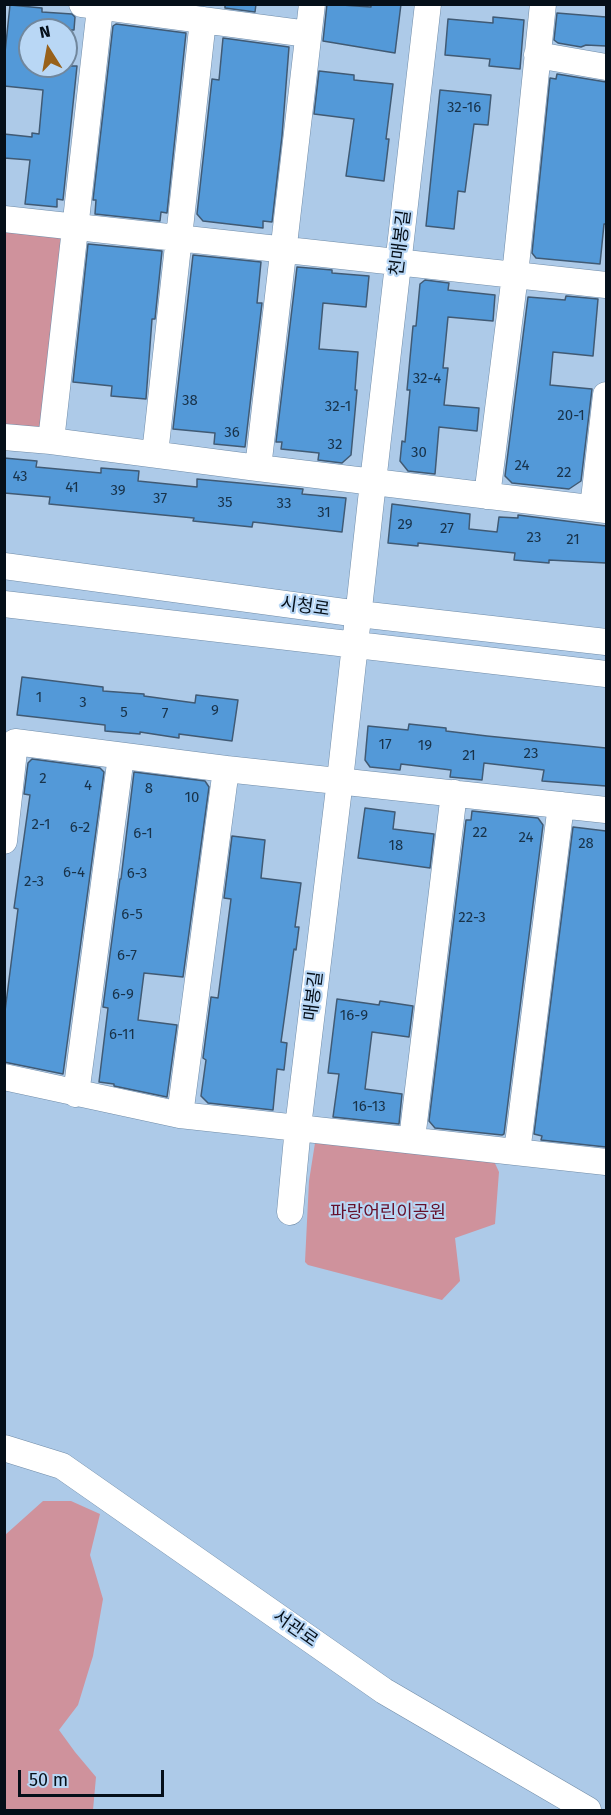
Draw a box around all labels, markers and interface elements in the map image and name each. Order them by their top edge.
north arrow [18,18,78,78]
text: N [38,21,52,42]
house number: 32-16 [447,99,481,117]
street label: 천매봉길 [386,209,416,277]
house number: 32-4 [413,370,441,388]
house number: 38 [182,392,198,410]
house number: 32-1 [325,398,351,416]
house number: 20-1 [557,407,585,425]
house number: 36 [224,424,240,442]
house number: 32 [328,436,342,454]
house number: 30 [411,444,427,462]
house number: 24 [515,457,529,475]
house number: 22 [557,464,571,482]
house number: 43 [12,468,28,486]
house number: 41 [65,479,79,497]
house number: 39 [110,482,126,500]
house number: 37 [153,490,167,508]
house number: 35 [218,494,232,512]
house number: 33 [277,495,291,513]
house number: 31 [317,504,331,522]
house number: 29 [397,516,413,534]
house number: 27 [440,520,454,538]
house number: 23 [527,529,541,547]
house number: 21 [566,531,580,549]
street label: 시청로 [279,593,331,621]
house number: 1 [36,689,42,707]
house number: 3 [79,694,87,712]
house number: 9 [211,702,219,720]
house number: 5 [120,704,128,722]
house number: 7 [162,705,168,723]
house number: 17 [378,736,392,754]
house number: 19 [418,737,432,755]
house number: 23 [524,745,538,763]
house number: 21 [462,747,476,765]
house number: 2 [39,770,47,788]
house number: 4 [84,777,92,795]
house number: 8 [145,780,153,798]
house number: 10 [185,789,199,807]
house number: 2-1 [32,816,50,834]
house number: 6-2 [70,819,90,837]
house number: 22 [473,824,487,842]
house number: 6-1 [133,825,153,843]
house number: 24 [519,829,533,847]
house number: 28 [578,835,594,853]
house number: 18 [389,837,403,855]
house number: 6-4 [63,864,85,882]
house number: 6-3 [127,865,147,883]
house number: 2-3 [24,873,44,891]
house number: 6-5 [121,906,143,924]
house number: 22-3 [458,909,486,927]
house number: 6-7 [117,947,137,965]
street label: 매봉길 [300,970,328,1022]
house number: 6-9 [112,986,134,1004]
house number: 16-9 [340,1007,368,1025]
house number: 6-11 [109,1026,135,1044]
house number: 16-13 [352,1098,386,1116]
park label: 파랑어린이공원 [330,1202,446,1224]
street label: 서관로 [268,1606,322,1652]
scale bar [21,1758,166,1796]
text: 50 m [29,1769,68,1791]

